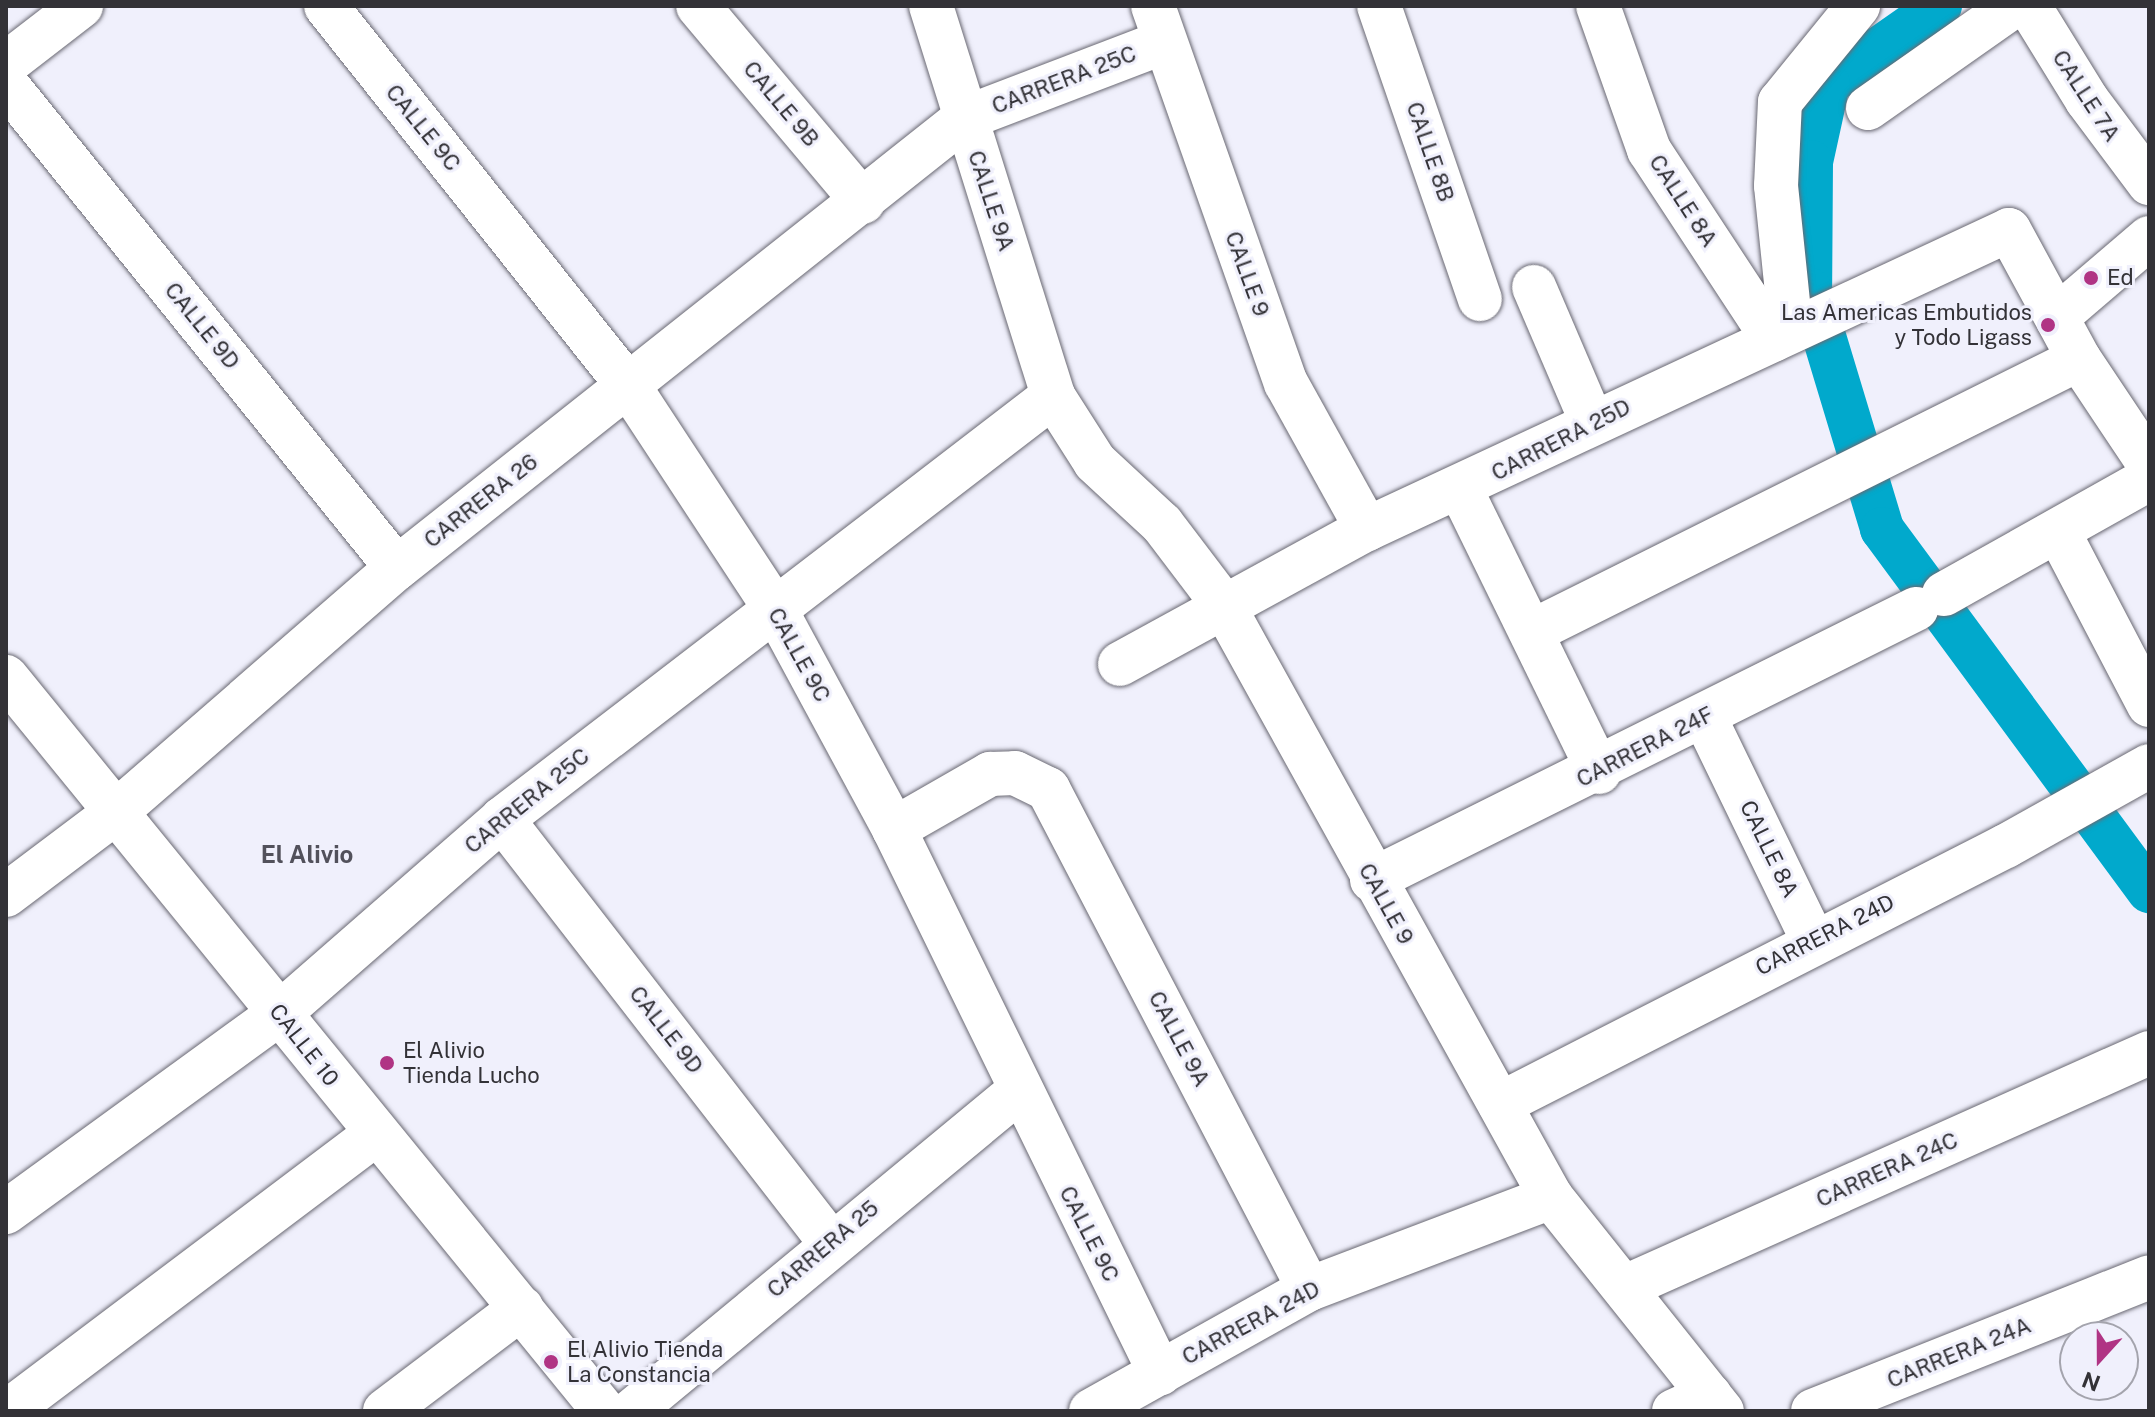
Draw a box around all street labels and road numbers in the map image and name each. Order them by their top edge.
street label: CARRERA 25C [988,40,1140,120]
street label: CALLE 7A [2047,45,2125,147]
street label: CALLE 9B [738,56,824,152]
street label: CALLE 9C [380,79,466,177]
street label: CALLE 8B [1401,99,1459,205]
street label: CALLE 9A [962,147,1020,255]
street label: CALLE 8A [1643,150,1723,252]
street label: CALLE 9 [1219,228,1275,320]
street label: CALLE 9D [159,277,245,375]
street label: CARRERA 25D [1487,394,1635,486]
street label: CARRERA 26 [419,448,543,554]
street label: CALLE 9C [762,603,836,707]
street label: CARRERA 24F [1572,701,1718,793]
street label: CARRERA 25C [460,743,594,859]
street label: CALLE 8A [1734,796,1804,902]
street label: CALLE 9 [1353,859,1419,949]
street label: CARRERA 24D [1751,889,1899,981]
street label: CALLE 9D [624,981,708,1079]
street label: CALLE 9A [1143,987,1215,1091]
street label: CALLE 10 [264,999,344,1091]
street label: CARRERA 24C [1812,1127,1962,1213]
street label: CALLE 9C [1054,1182,1124,1286]
street label: CARRERA 25 [762,1195,884,1303]
street label: CARRERA 24D [1178,1276,1324,1370]
street label: CARRERA 24A [1883,1312,2035,1394]

